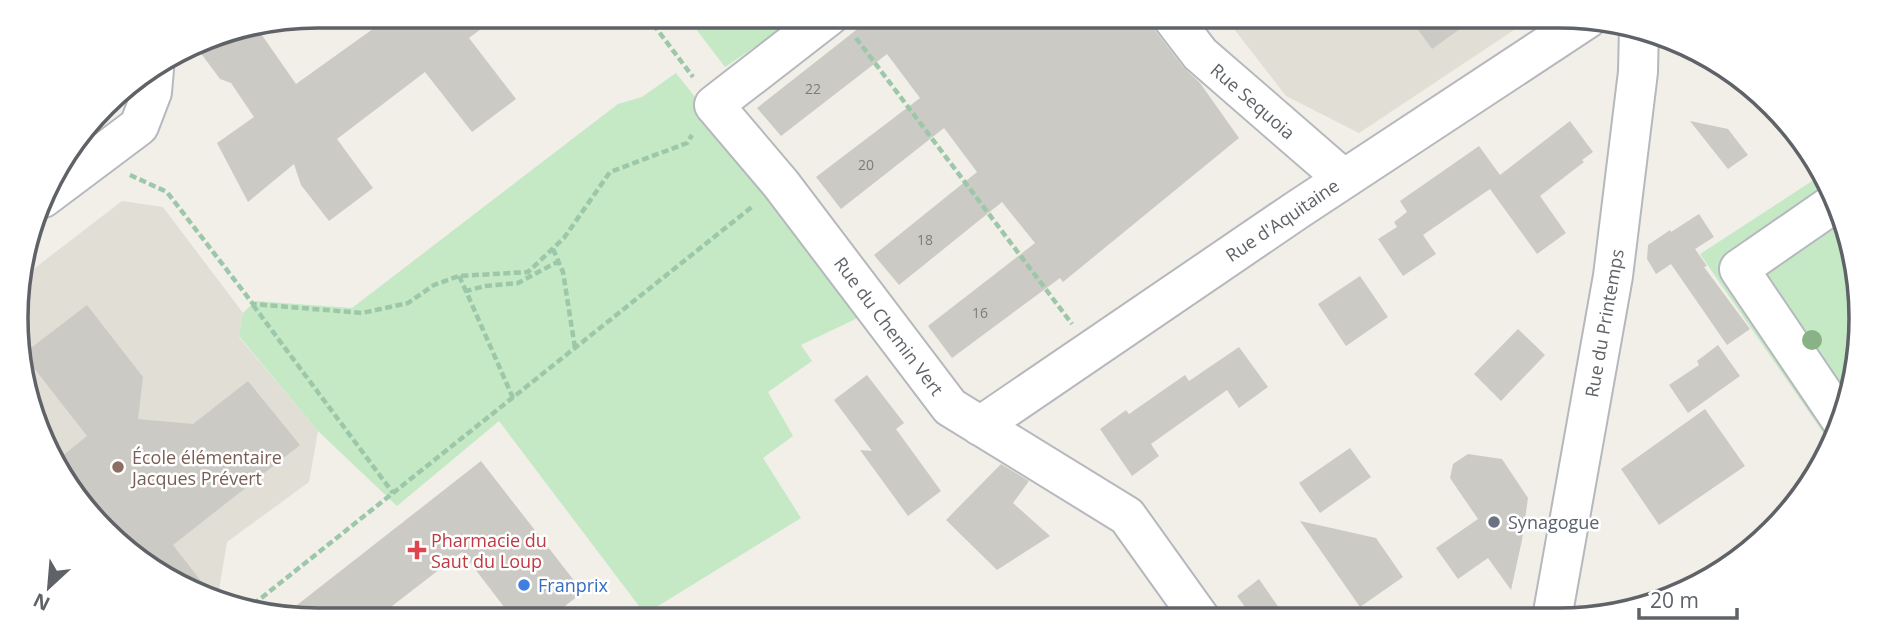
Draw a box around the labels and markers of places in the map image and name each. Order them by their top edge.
place label: École élémentaire Jacques Prévert [130,445,282,490]
marker: École élémentaire Jacques Prévert [110,459,126,475]
place label: Synagogue [1508,510,1599,534]
marker: Synagogue [1486,514,1502,530]
place label: Pharmacie du Saut du Loup [431,528,547,573]
marker: Pharmacie du Saut du Loup [409,542,425,558]
place label: Franprix [538,573,609,597]
marker: Franprix [516,577,532,593]

